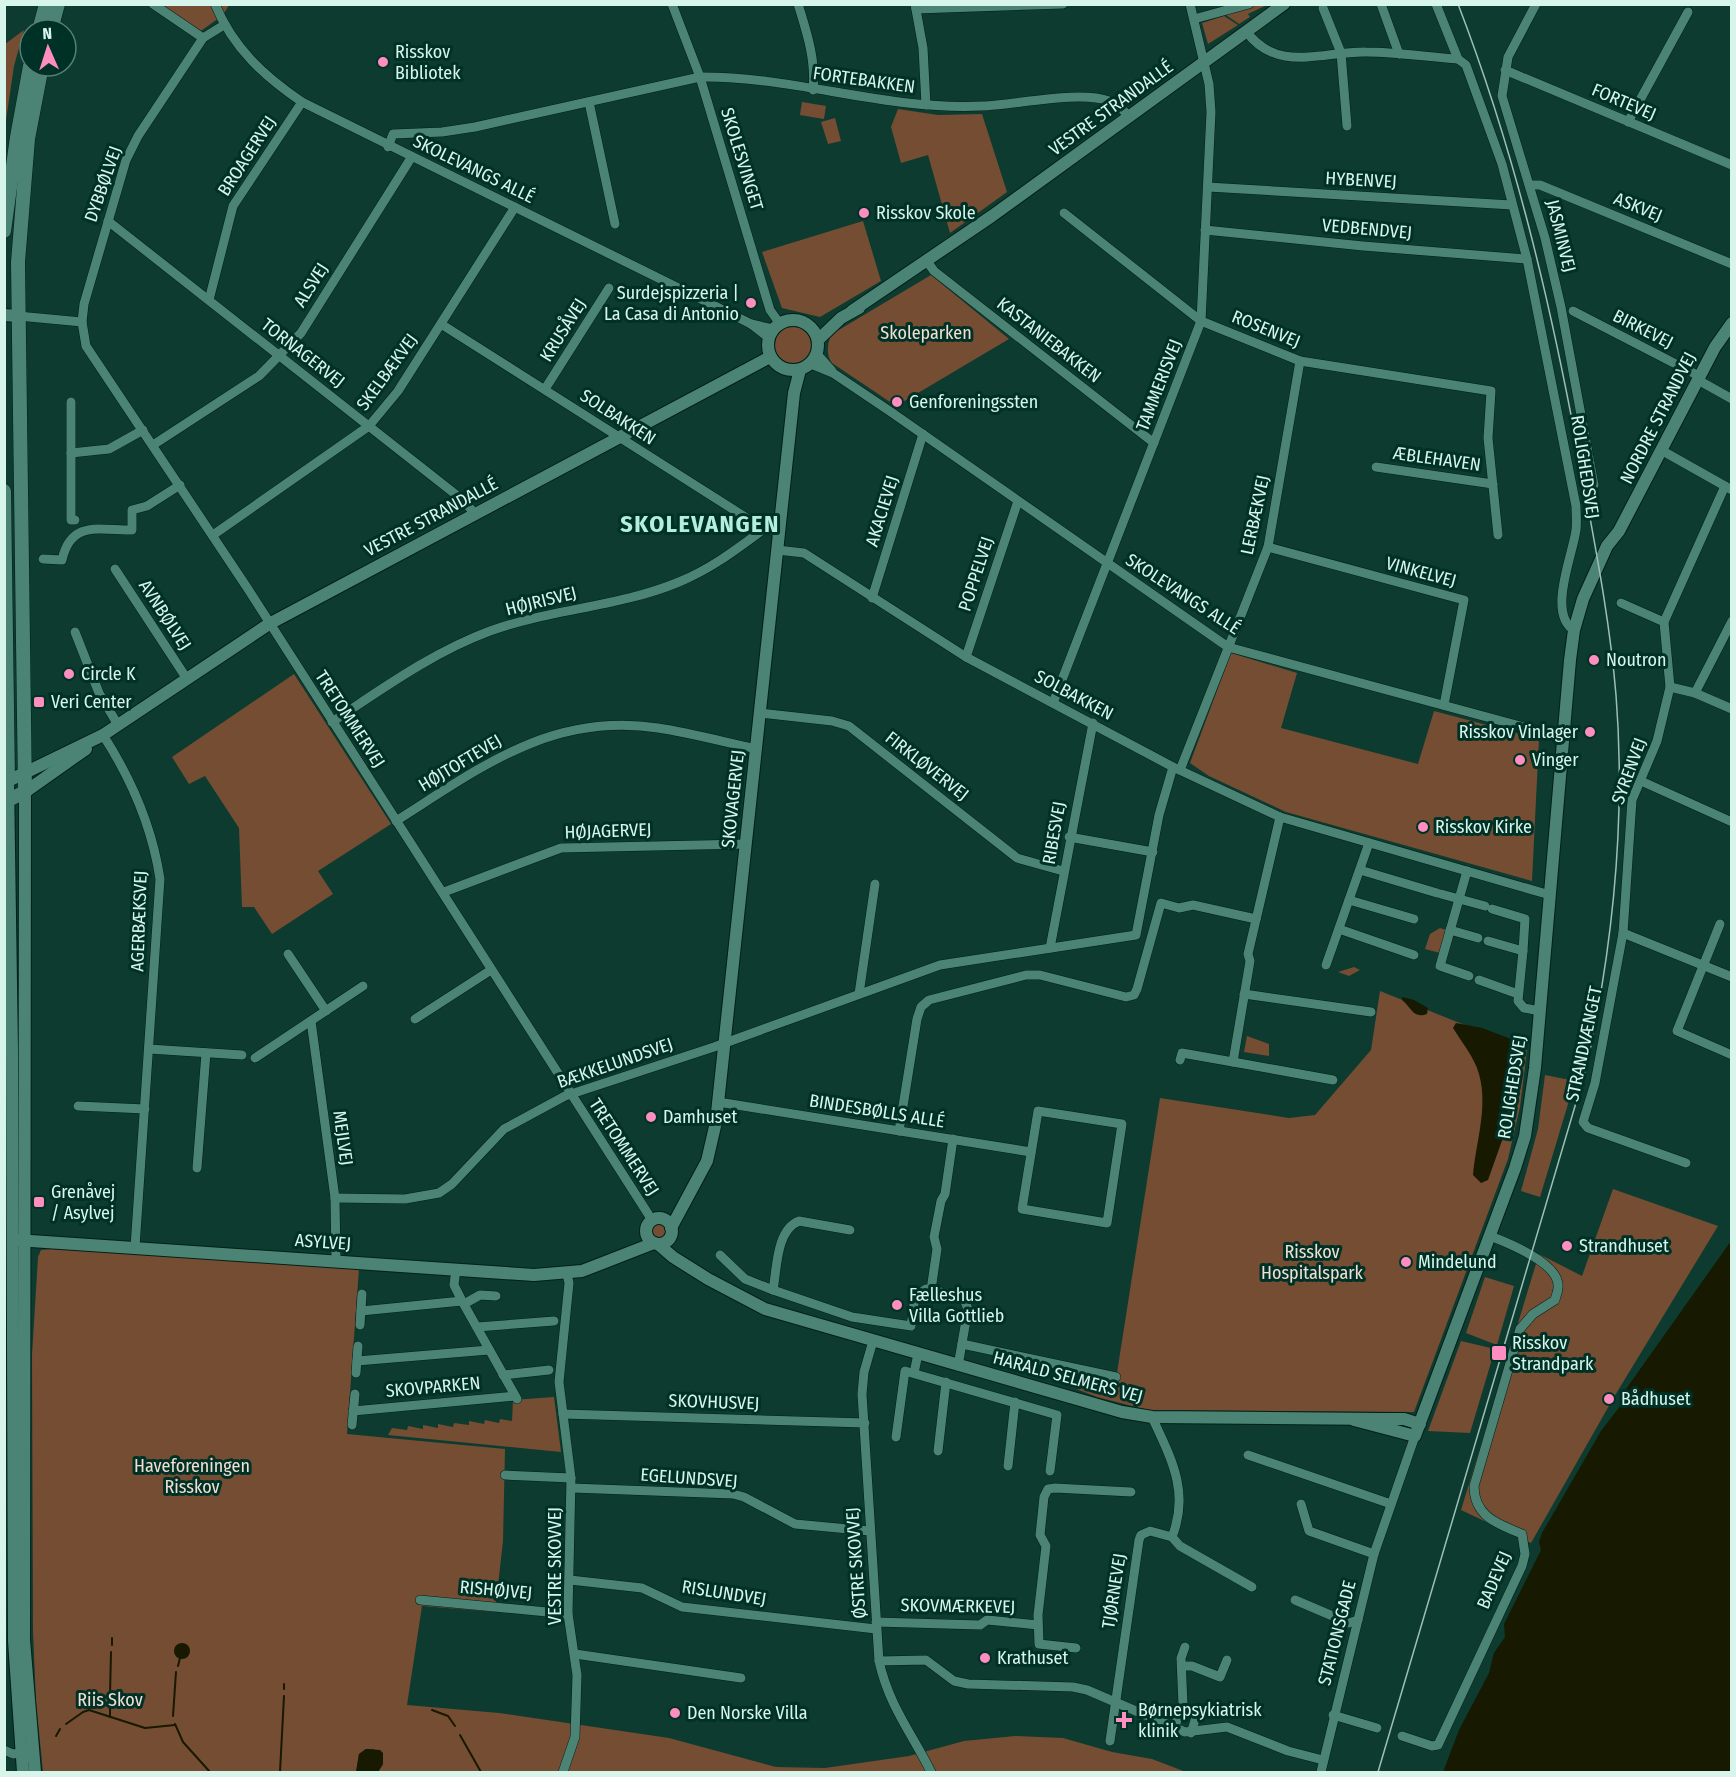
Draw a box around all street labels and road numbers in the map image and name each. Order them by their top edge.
street label: VESTRE STRANDALLÉ [1044,55,1177,160]
street label: FORTEBAKKEN [812,62,916,98]
street label: FORTEVEJ [1589,79,1659,125]
street label: SKOLESVINGET [716,105,768,214]
street label: BROAGERVEJ [213,112,281,200]
street label: SKOLEVANGS ALLÉ [410,129,539,208]
street label: DYBBØLVEJ [80,143,126,225]
street label: HYBENVEJ [1325,167,1397,193]
street label: ASKVEJ [1611,187,1665,227]
street label: JASMINVEJ [1541,197,1581,275]
street label: VEDBENDVEJ [1321,214,1413,244]
street label: ALSVEJ [289,259,333,311]
street label: KASTANIEBAKKEN [993,292,1105,388]
street label: KRUSÅVEJ [534,294,591,366]
street label: ROSENVEJ [1229,305,1303,353]
street label: BIRKEVEJ [1609,305,1677,353]
street label: TORNAGERVEJ [257,314,349,392]
street label: SKELBÆKVEJ [352,329,422,415]
street label: TAMMERISVEJ [1131,336,1187,434]
street label: NORDRE STRANDVEJ [1615,348,1701,488]
street label: SOLBAKKEN [576,384,660,450]
street label: ROLIGHEDSVEJ [1566,414,1604,520]
street label: ÆBLEHAVEN [1391,442,1482,476]
street label: VESTRE STRANDALLÉ [360,472,501,561]
street label: AKACIEVEJ [861,473,903,549]
street label: LERBÆKVEJ [1236,473,1274,557]
street label: POPPELVEJ [954,534,998,614]
street label: SKOLEVANGS ALLÉ [1121,548,1245,639]
street label: VINKELVEJ [1383,552,1459,592]
street label: AVNBØLVEJ [134,576,196,654]
street label: HØJRISVEJ [503,582,579,620]
street label: SOLBAKKEN [1031,665,1117,725]
street label: TRETOMMERVEJ [310,666,390,772]
street label: FIRKLØVERVEJ [881,727,973,805]
street label: HØJTOFTEVEJ [414,730,506,796]
street label: SYRENVEJ [1607,735,1651,807]
street label: SKOVAGERVEJ [717,749,749,849]
street label: RIBESVEJ [1038,800,1070,866]
street label: HØJAGERVEJ [564,818,652,844]
street label: AGERBÆKSVEJ [126,870,152,972]
street label: STRANDVÆNGET [1561,984,1607,1104]
street label: BÆKKELUNDSVEJ [554,1033,676,1093]
street label: ROLIGHEDSVEJ [1493,1034,1531,1140]
street label: BINDESBØLLS ALLÉ [808,1088,947,1133]
street label: TRETOMMERVEJ [584,1094,664,1200]
street label: MEJLVEJ [328,1109,358,1167]
street label: ASYLVEJ [294,1229,352,1255]
street label: HARALD SELMERS VEJ [991,1346,1145,1408]
street label: SKOVPARKEN [385,1372,481,1402]
street label: SKOVHUSVEJ [668,1389,760,1415]
street label: EGELUNDSVEJ [640,1464,738,1492]
street label: VESTRE SKOVVEJ [544,1507,566,1625]
street label: ØSTRE SKOVVEJ [841,1507,871,1619]
street label: BADEVEJ [1472,1548,1516,1612]
street label: TJØRNEVEJ [1097,1552,1131,1630]
street label: RISLUNDVEJ [680,1575,768,1611]
street label: RISHØJVEJ [459,1576,533,1604]
street label: STATIONSGADE [1313,1578,1361,1688]
street label: SKOVMÆRKEVEJ [901,1594,1015,1618]

